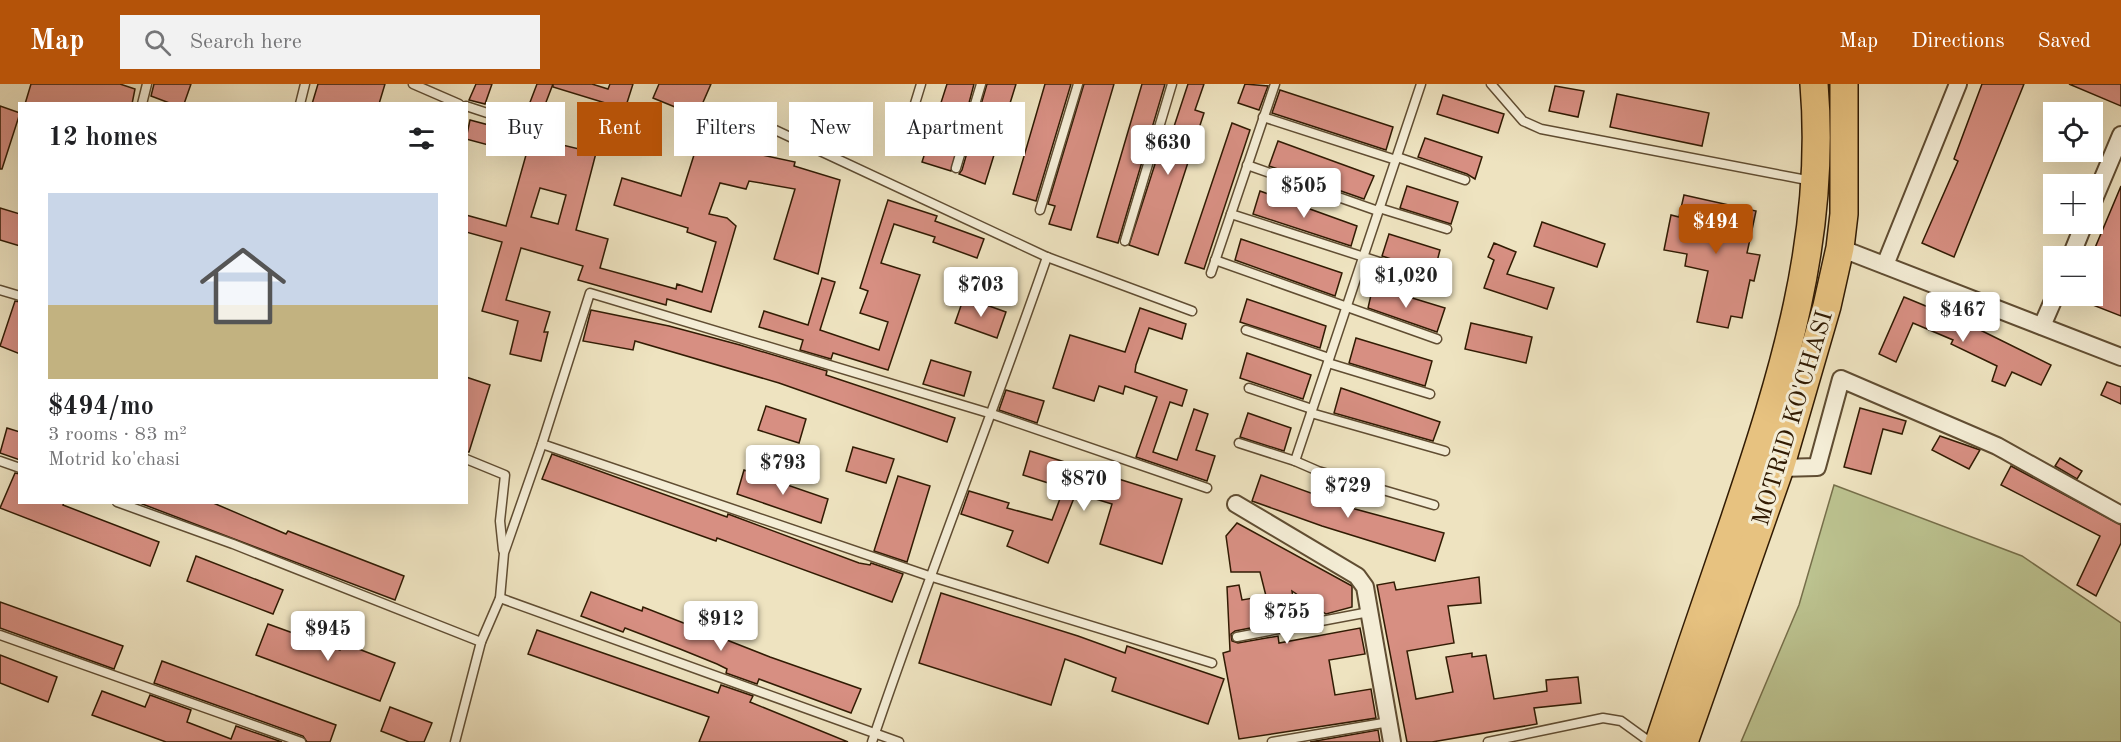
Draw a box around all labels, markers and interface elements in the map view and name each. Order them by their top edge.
search box [120,15,540,69]
icon: search [141,26,174,59]
text: Map [30,28,84,56]
text: Search here [189,31,302,53]
text: Map [1839,31,1878,52]
text: Directions [1911,31,2005,52]
text: Saved [2038,31,2091,52]
chip: Buy [486,102,565,156]
chip: Rent [577,102,662,156]
chip: Filters [674,102,777,156]
chip: New [789,102,873,156]
chip: Apartment [885,102,1025,156]
map controls [2043,102,2103,306]
button: locate [2043,102,2103,162]
icon: filters [405,122,438,155]
text: 12 homes [48,125,157,151]
pin: $630 [1132,125,1204,176]
text: $630 [1145,134,1191,154]
pin: $505 [1268,168,1340,219]
button: + [2043,174,2103,234]
text: $505 [1281,177,1327,197]
pin: $494 [1680,204,1752,255]
text: $494 [1693,213,1739,233]
icon: home [189,232,297,340]
button: − [2043,246,2103,306]
pin: $1,020 [1357,258,1455,309]
pin: $703 [945,267,1017,318]
text: $1,020 [1374,267,1438,287]
text: $703 [958,276,1004,296]
pin: $467 [1927,292,1999,343]
text: $467 [1940,301,1986,321]
street label: MOTRID KO'CHASI [1750,308,1838,529]
text: $494/mo [48,394,154,420]
text: 3 rooms · 83 m² [48,425,187,445]
pin: $793 [747,445,819,496]
text: Motrid ko'chasi [48,450,180,470]
text: $793 [760,454,806,474]
pin: $870 [1048,461,1120,512]
pin: $729 [1312,468,1384,519]
text: $870 [1061,470,1107,490]
text: $729 [1325,477,1371,497]
pin: $755 [1251,594,1323,645]
pin: $912 [685,601,757,652]
text: $755 [1264,603,1310,623]
text: $912 [698,610,744,630]
pin: $945 [292,611,364,662]
text: $945 [305,620,351,640]

